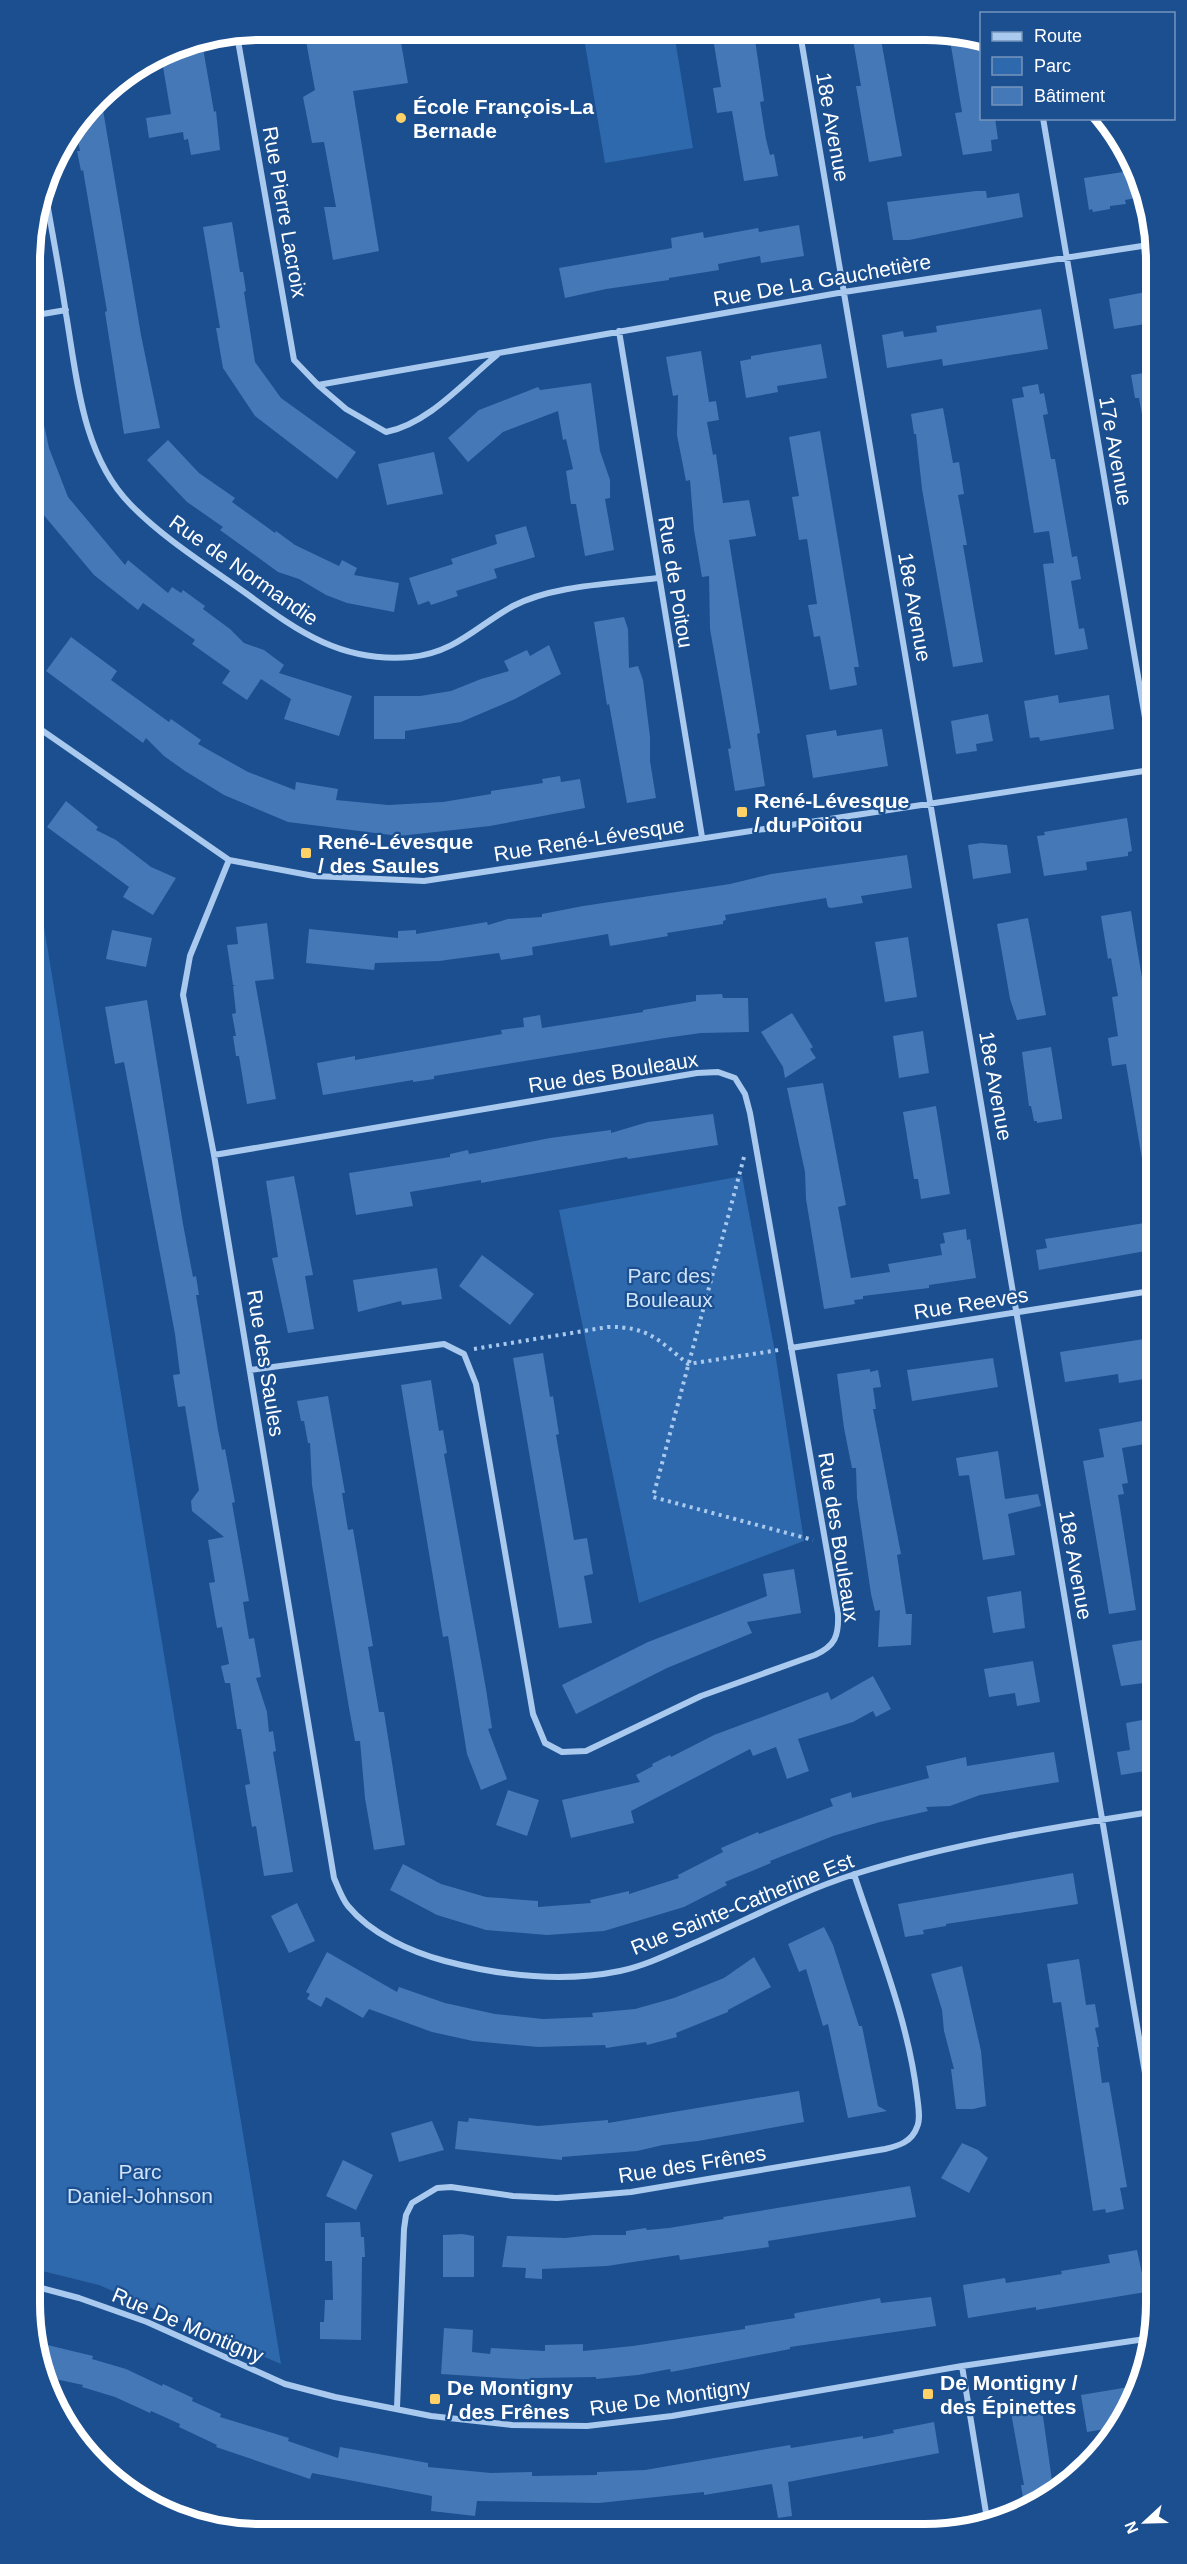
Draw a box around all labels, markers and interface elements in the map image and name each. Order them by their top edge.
legend [980,12,1175,120]
text: Route [1034,26,1082,46]
text: Parc [1034,56,1071,76]
street label: 18e Avenue [812,71,854,183]
text: Bâtiment [1034,86,1105,106]
place label: École François-La Bernade [413,95,594,142]
marker: École François-La Bernade [394,111,408,125]
street label: Rue Pierre Lacroix [259,124,312,300]
street label: Rue De La Gauchetière [711,250,933,310]
street label: 17e Avenue [1095,395,1137,507]
street label: Rue de Normandie [165,510,323,630]
street label: Rue de Poitou [654,514,698,650]
street label: 18e Avenue [894,551,936,663]
place label: René-Lévesque / du Poitou [754,789,909,836]
marker: René-Lévesque / du Poitou [735,805,749,819]
street label: Rue René-Lévesque [492,813,686,865]
place label: René-Lévesque / des Saules [318,830,473,877]
marker: René-Lévesque / des Saules [299,846,313,860]
street label: 18e Avenue [975,1030,1017,1142]
street label: Rue des Bouleaux [526,1047,700,1097]
park label: Parc des Bouleaux [625,1264,713,1311]
street label: Rue Reeves [912,1283,1030,1323]
street label: Rue des Saules [243,1288,289,1438]
street label: Rue des Bouleaux [814,1450,864,1624]
street label: 18e Avenue [1055,1509,1097,1621]
street label: Rue Sainte-Catherine Est [627,1849,857,1959]
street label: Rue des Frênes [616,2141,768,2187]
park label: Parc Daniel-Johnson [67,2160,213,2207]
street label: Rue De Montigny [109,2283,268,2367]
place label: De Montigny / des Épinettes [940,2371,1078,2418]
street label: Rue De Montigny [588,2374,752,2420]
place label: De Montigny / des Frênes [447,2376,573,2423]
marker: De Montigny / des Épinettes [921,2387,935,2401]
marker: De Montigny / des Frênes [428,2392,442,2406]
north arrow [1115,2492,1175,2552]
text: N [1122,2519,1142,2536]

